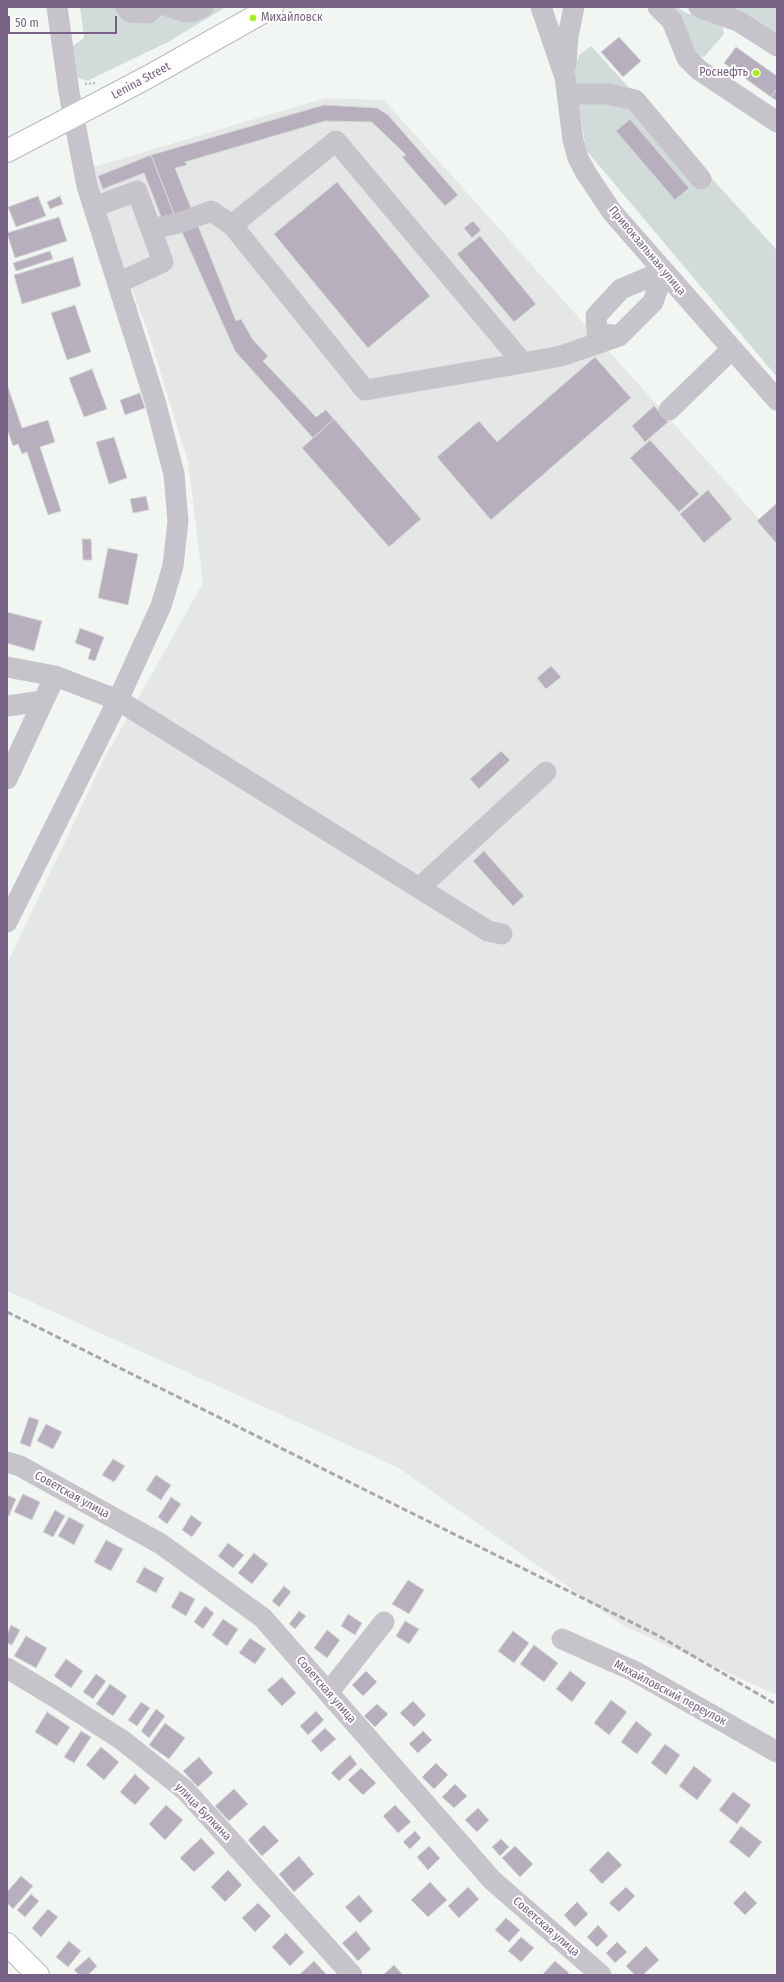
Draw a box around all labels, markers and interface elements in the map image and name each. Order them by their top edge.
scale bar [10,8,119,34]
place label: Михайловск [261,11,323,25]
marker: Михайловск [248,13,258,23]
text: 50 m [15,16,39,30]
street label: Lenina Street [109,59,173,103]
place label: Роснефть [699,66,748,80]
marker: Роснефть [751,68,761,78]
street label: Привокзальная улица [606,204,688,298]
street label: Советская улица [32,1468,112,1522]
street label: Советская улица [293,1654,359,1726]
street label: Михайловский переулок [611,1657,729,1729]
street label: улица Булкина [172,1780,234,1844]
street label: Советская улица [510,1894,582,1960]

